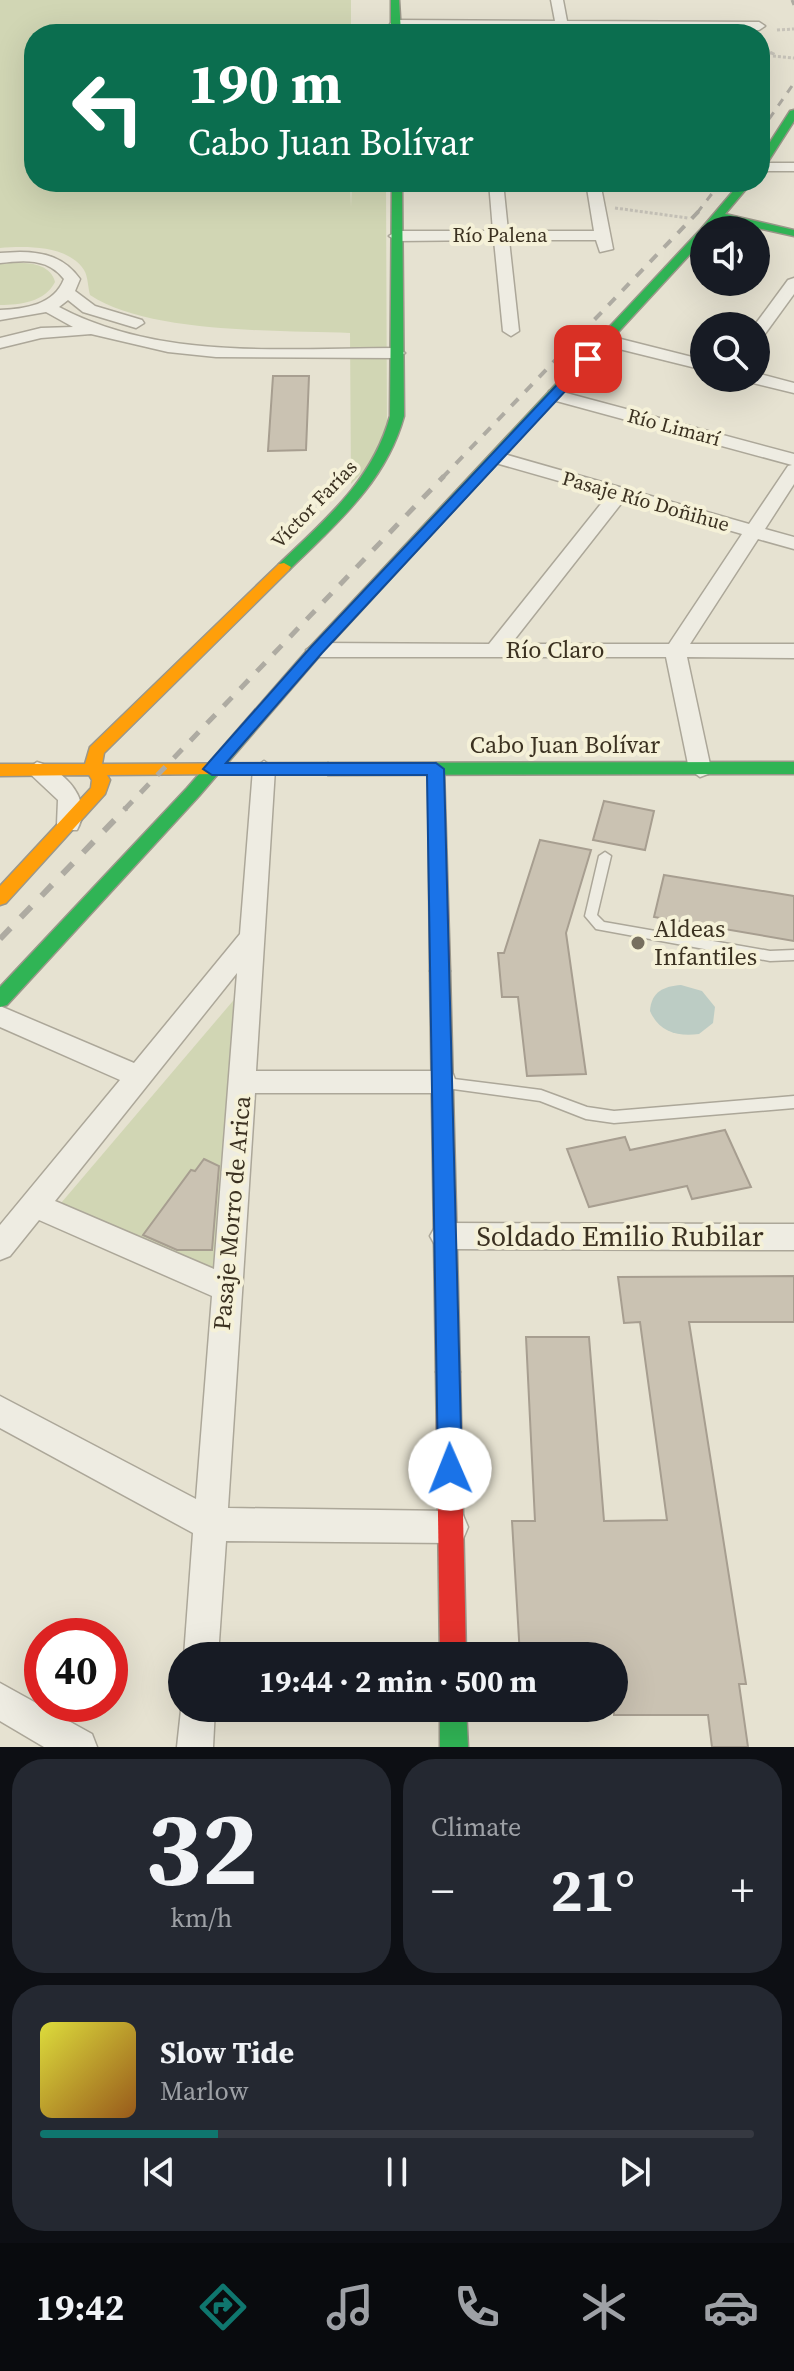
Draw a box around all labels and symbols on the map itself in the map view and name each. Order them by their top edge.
street label: Río Palena [452,221,548,249]
pin [554,325,622,393]
street label: Río Limarí [624,401,724,453]
street label: Víctor Farías [265,454,363,554]
street label: Pasaje Río Doñihue [559,464,733,538]
street label: Río Claro [506,633,604,666]
street label: Cabo Juan Bolívar [470,728,660,761]
place label: Aldeas Infantiles [654,912,757,973]
marker: Aldeas Infantiles [629,934,647,952]
street label: Pasaje Morro de Arica [205,1094,258,1332]
street label: Soldado Emilio Rubilar [476,1217,764,1255]
position arrow [408,1427,492,1511]
speed limit sign: 40 [24,1618,128,1722]

